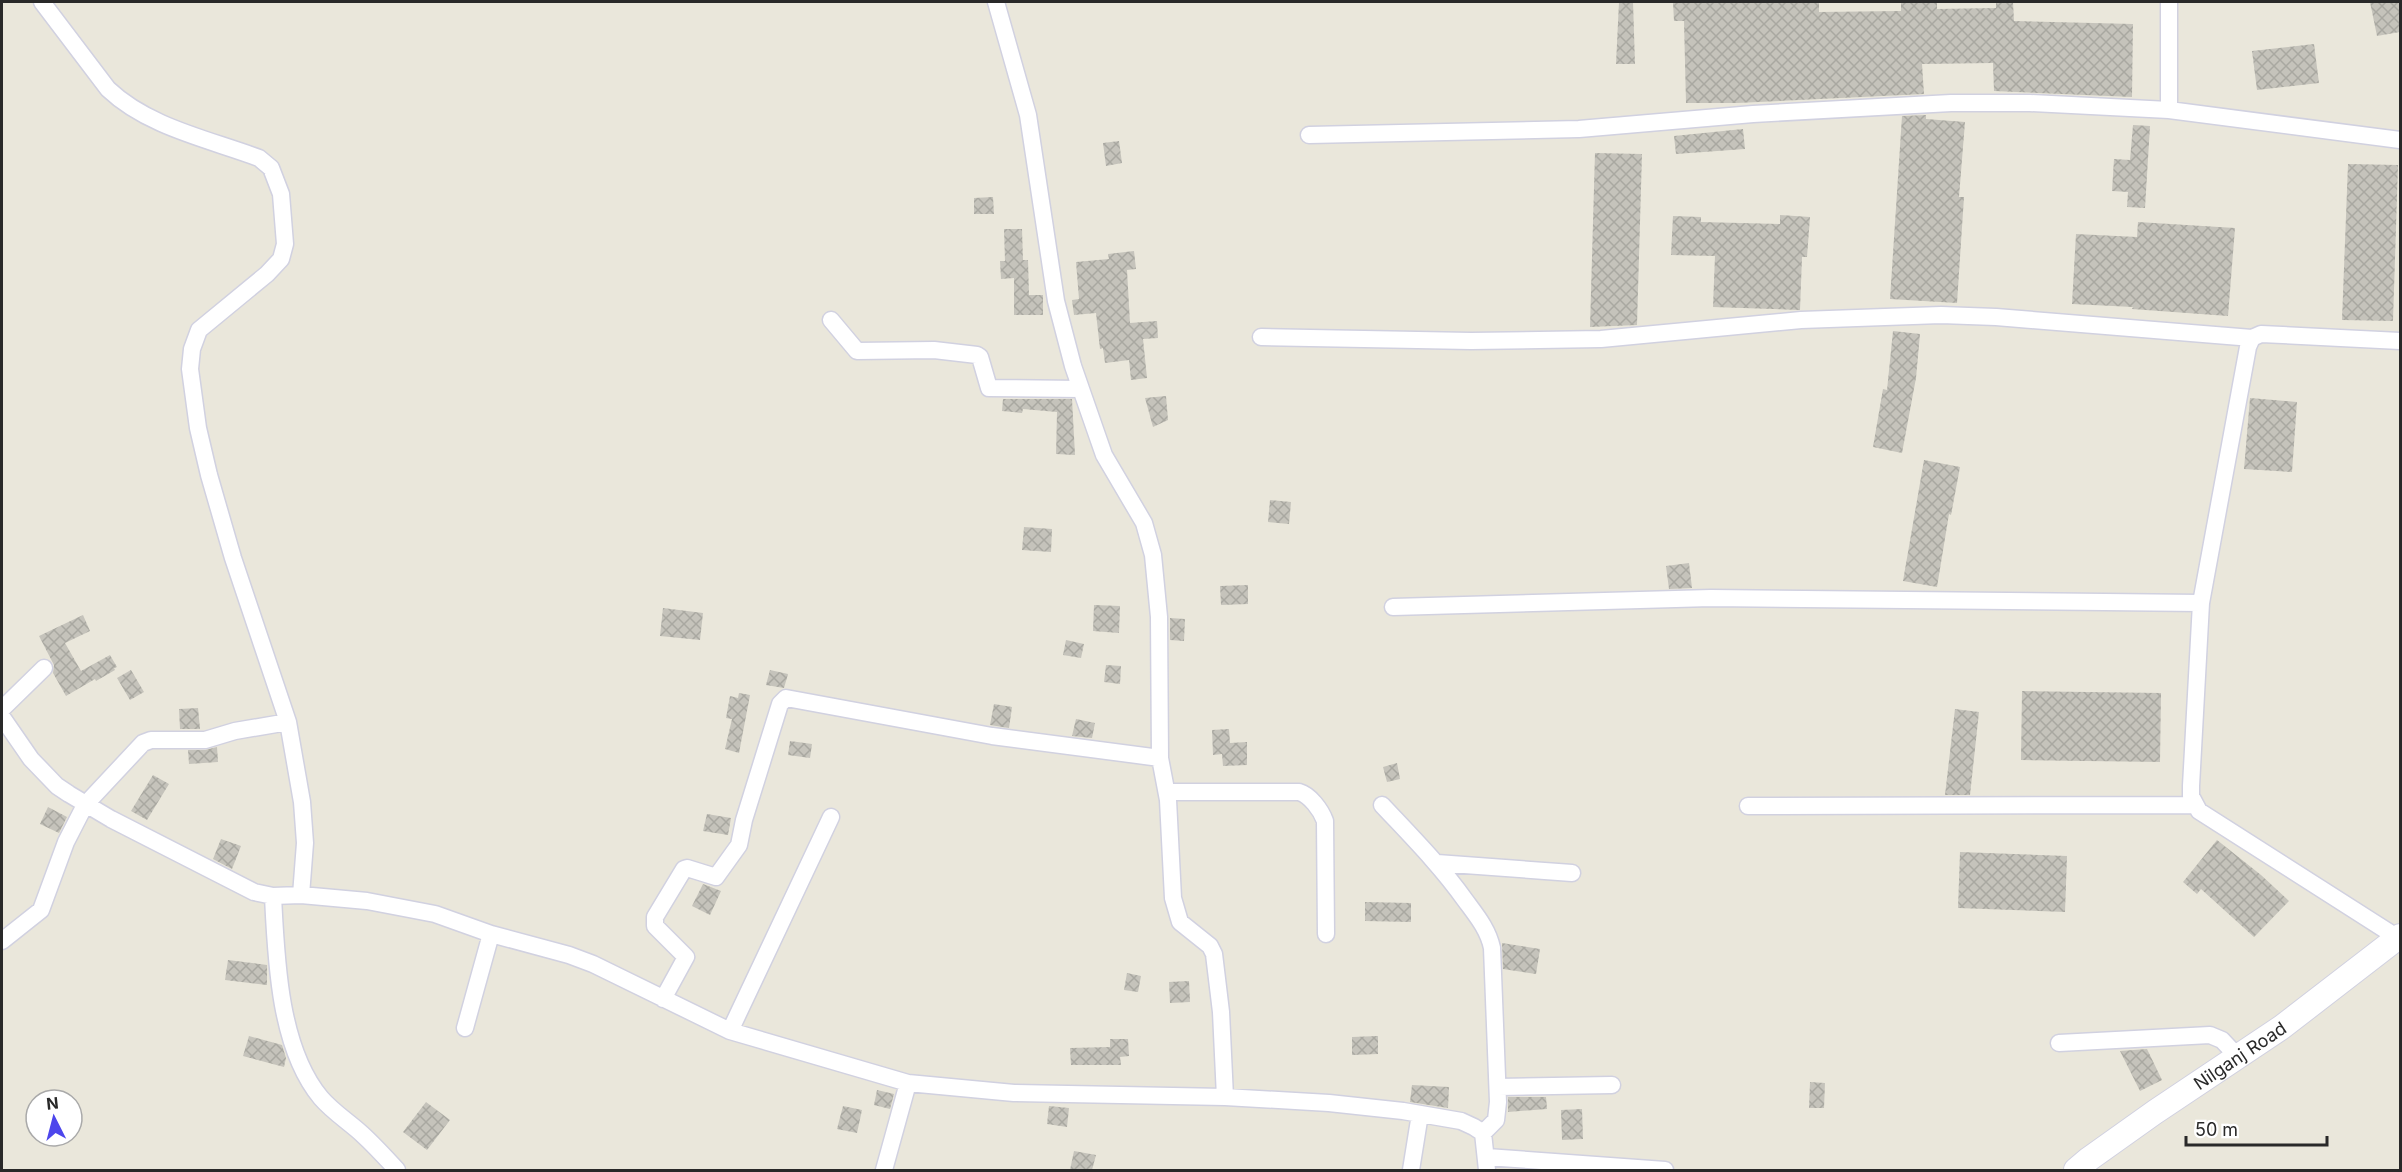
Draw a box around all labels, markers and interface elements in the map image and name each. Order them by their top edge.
street label: Nilganj Road [2189,1017,2290,1094]
north arrow [24,1088,84,1148]
text: N [45,1092,60,1114]
scale bar [2186,1109,2327,1147]
text: 50 m [2195,1119,2238,1140]

